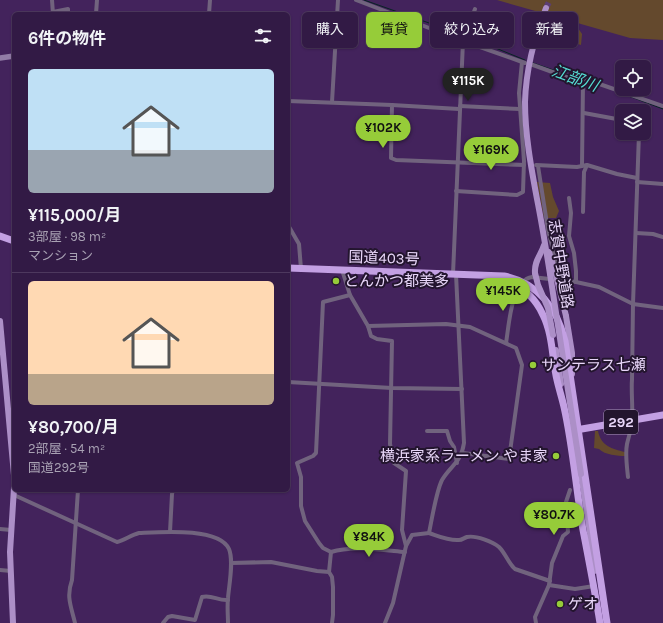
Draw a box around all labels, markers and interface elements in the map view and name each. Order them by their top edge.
chip: 購入 [302,12,358,48]
chip: 賃貸 [366,12,422,48]
chip: 絞り込み [430,12,514,48]
chip: 新着 [522,12,578,48]
icon: filters [252,25,274,47]
text: 6件の物件 [28,28,106,48]
map controls [615,60,651,140]
button: locate [615,60,651,96]
water label: 江部川 [549,61,603,96]
pin: ¥115K [440,68,496,102]
text: ¥115K [452,73,484,88]
icon: home [115,95,187,167]
button: layers [615,104,651,140]
pin: ¥102K [355,115,411,149]
text: ¥102K [365,120,401,135]
pin: ¥169K [463,137,519,171]
text: ¥169K [473,142,509,157]
text: ¥115,000/月 [28,205,122,225]
street label: 志賀中野道路 [545,218,577,310]
text: 3部屋 · 98 m² [28,229,106,244]
text: マンション [28,248,93,263]
street label: 国道403号 [348,248,420,268]
place label: とんかつ都美多 [344,272,449,290]
marker: とんかつ都美多 [331,276,341,286]
pin: ¥145K [475,278,531,312]
text: ¥145K [485,283,521,298]
icon: home [115,307,187,379]
place label: サンテラス七瀬 [541,356,646,374]
marker: サンテラス七瀬 [528,360,538,370]
road number: 292 [604,410,638,434]
text: ¥80,700/月 [28,417,119,437]
text: 2部屋 · 54 m² [28,441,105,456]
place label: 横浜家系ラーメン やま家 [380,447,548,465]
marker: 横浜家系ラーメン やま家 [551,451,561,461]
text: 国道292号 [28,460,90,475]
pin: ¥80.7K [521,502,587,536]
text: ¥80.7K [533,507,575,522]
pin: ¥84K [345,524,393,558]
text: ¥84K [353,529,385,544]
place label: ゲオ [568,595,598,613]
marker: ゲオ [555,599,565,609]

